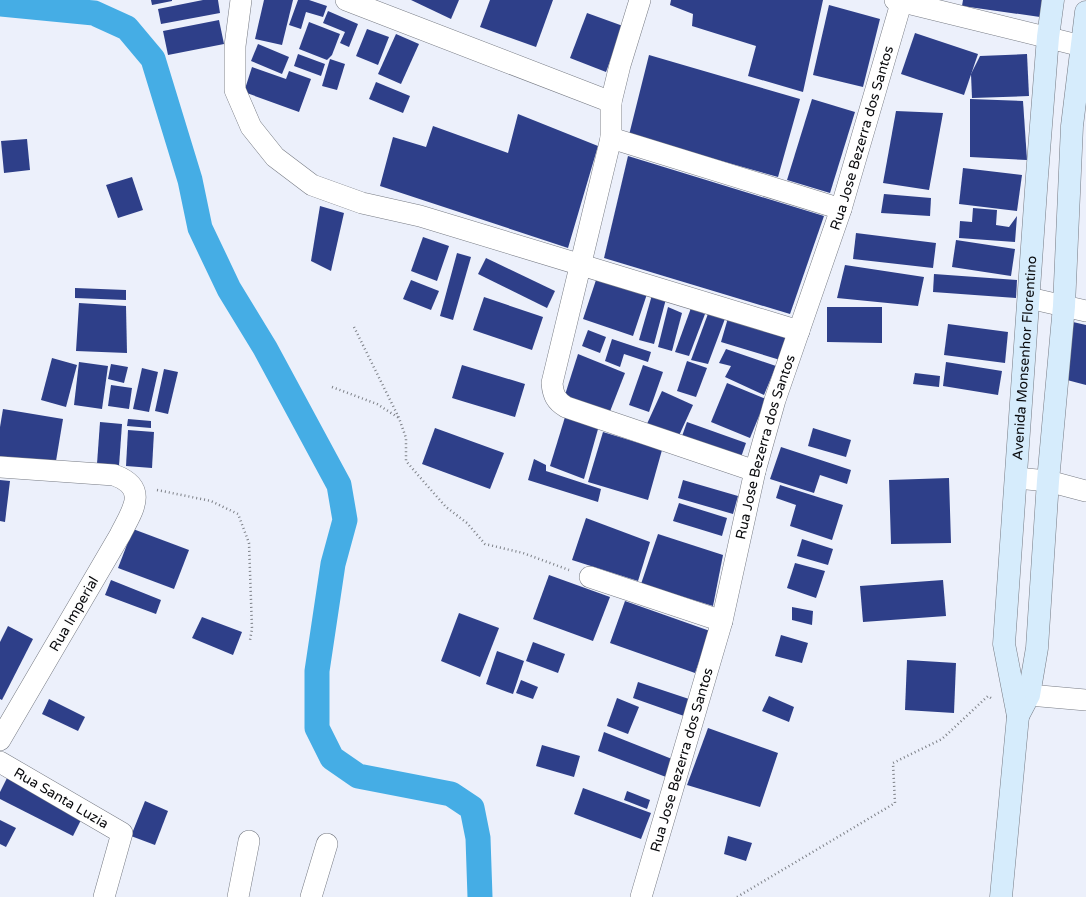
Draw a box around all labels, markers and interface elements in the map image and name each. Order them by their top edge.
street label: Rua Jose Bezerra dos Santos [826,44,897,232]
street label: Avenida Monsenhor Florentino [1008,255,1040,461]
street label: Rua Jose Bezerra dos Santos [732,352,799,541]
street label: Rua Imperial [46,574,102,654]
street label: Rua Jose Bezerra dos Santos [646,665,716,854]
street label: Rua Santa Luzia [11,764,112,832]

